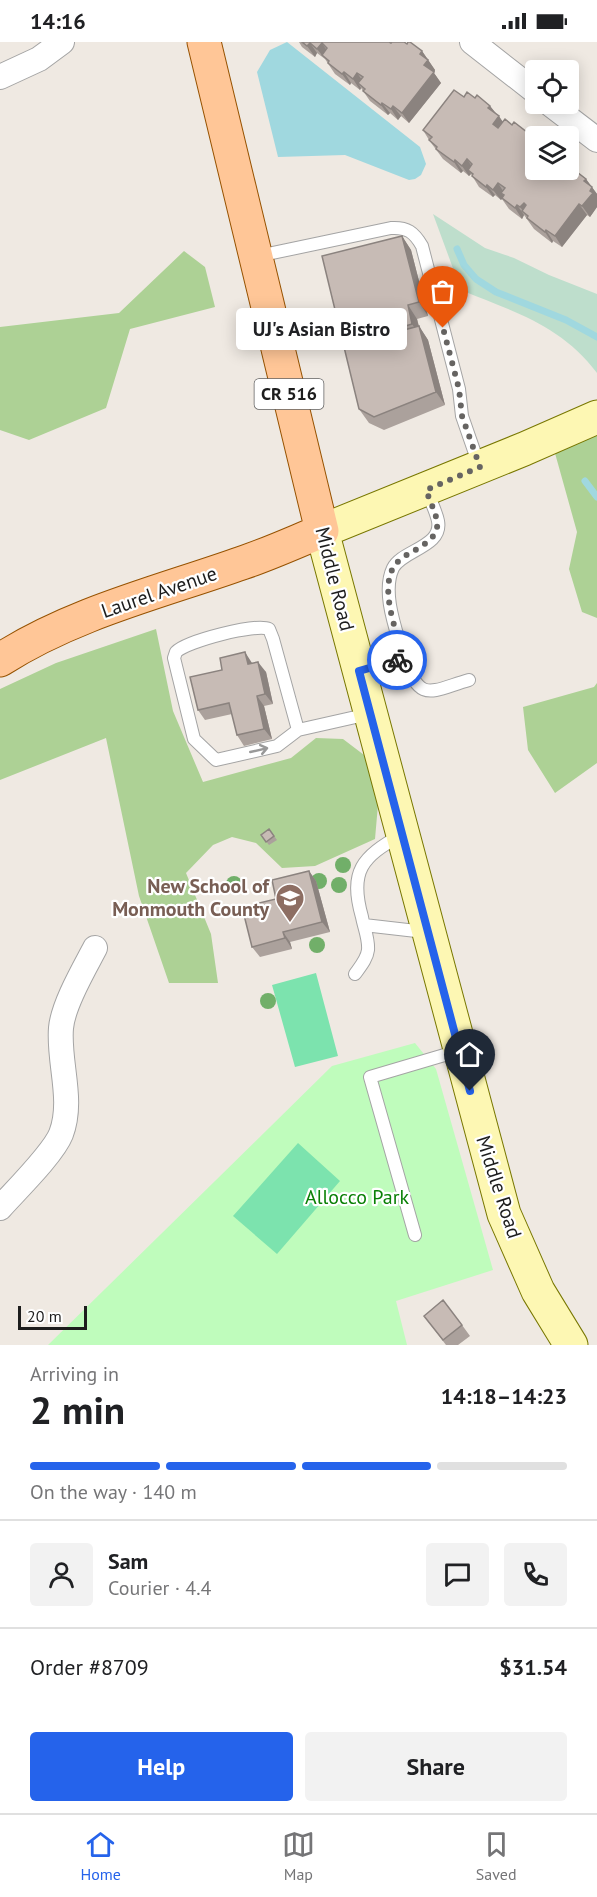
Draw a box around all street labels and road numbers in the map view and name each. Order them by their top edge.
road number: CR 516 [254,379,324,409]
street label: Middle Road [310,524,360,634]
street label: Laurel Avenue [98,560,220,624]
street label: Middle Road [470,1132,528,1242]

